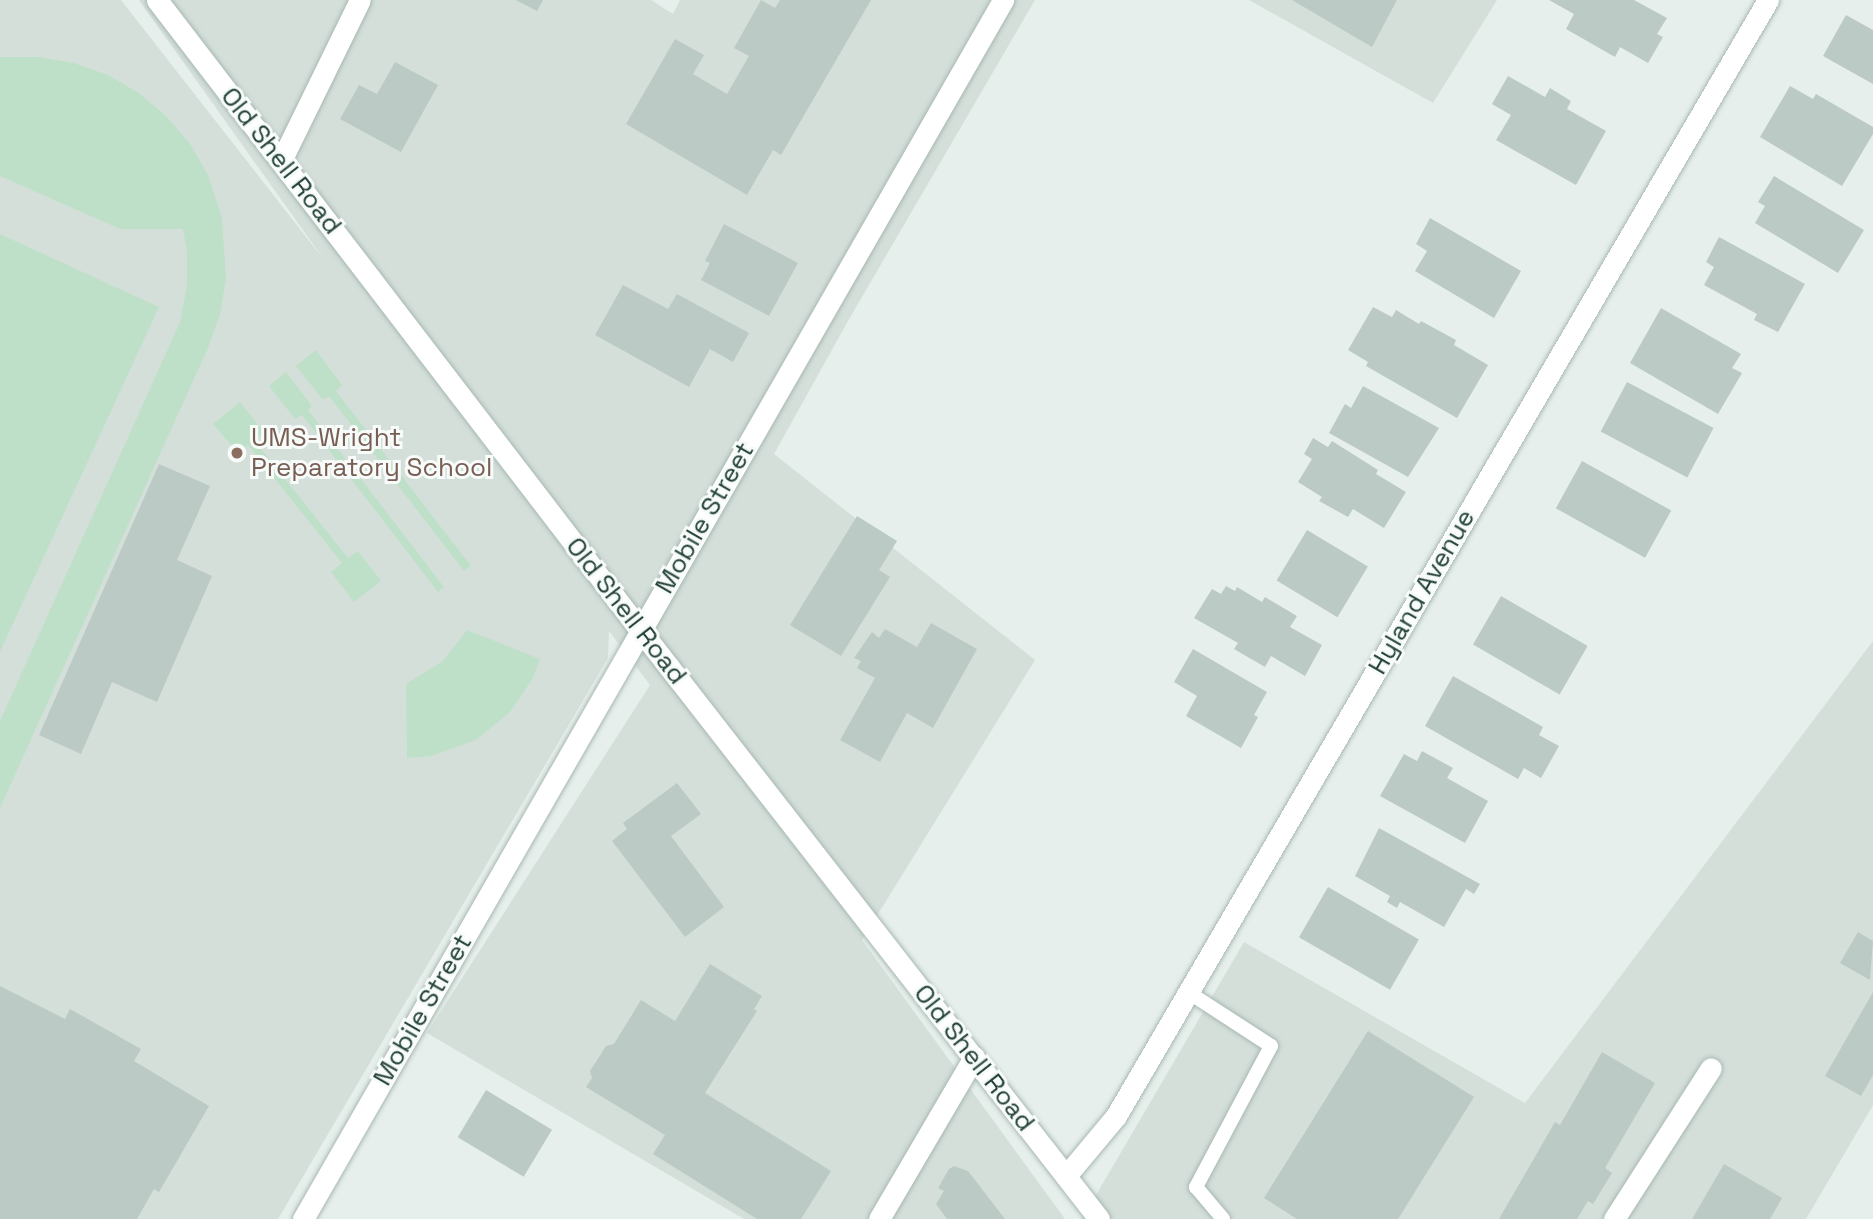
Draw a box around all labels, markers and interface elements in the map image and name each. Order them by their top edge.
street label: Old Shell Road [214,81,348,241]
place label: UMS-Wright Preparatory School [251,422,492,484]
street label: Mobile Street [649,437,761,599]
marker: UMS-Wright Preparatory School [229,445,245,461]
street label: Hyland Avenue [1362,504,1482,680]
street label: Old Shell Road [559,531,693,691]
street label: Mobile Street [367,929,479,1091]
street label: Old Shell Road [907,978,1041,1138]

